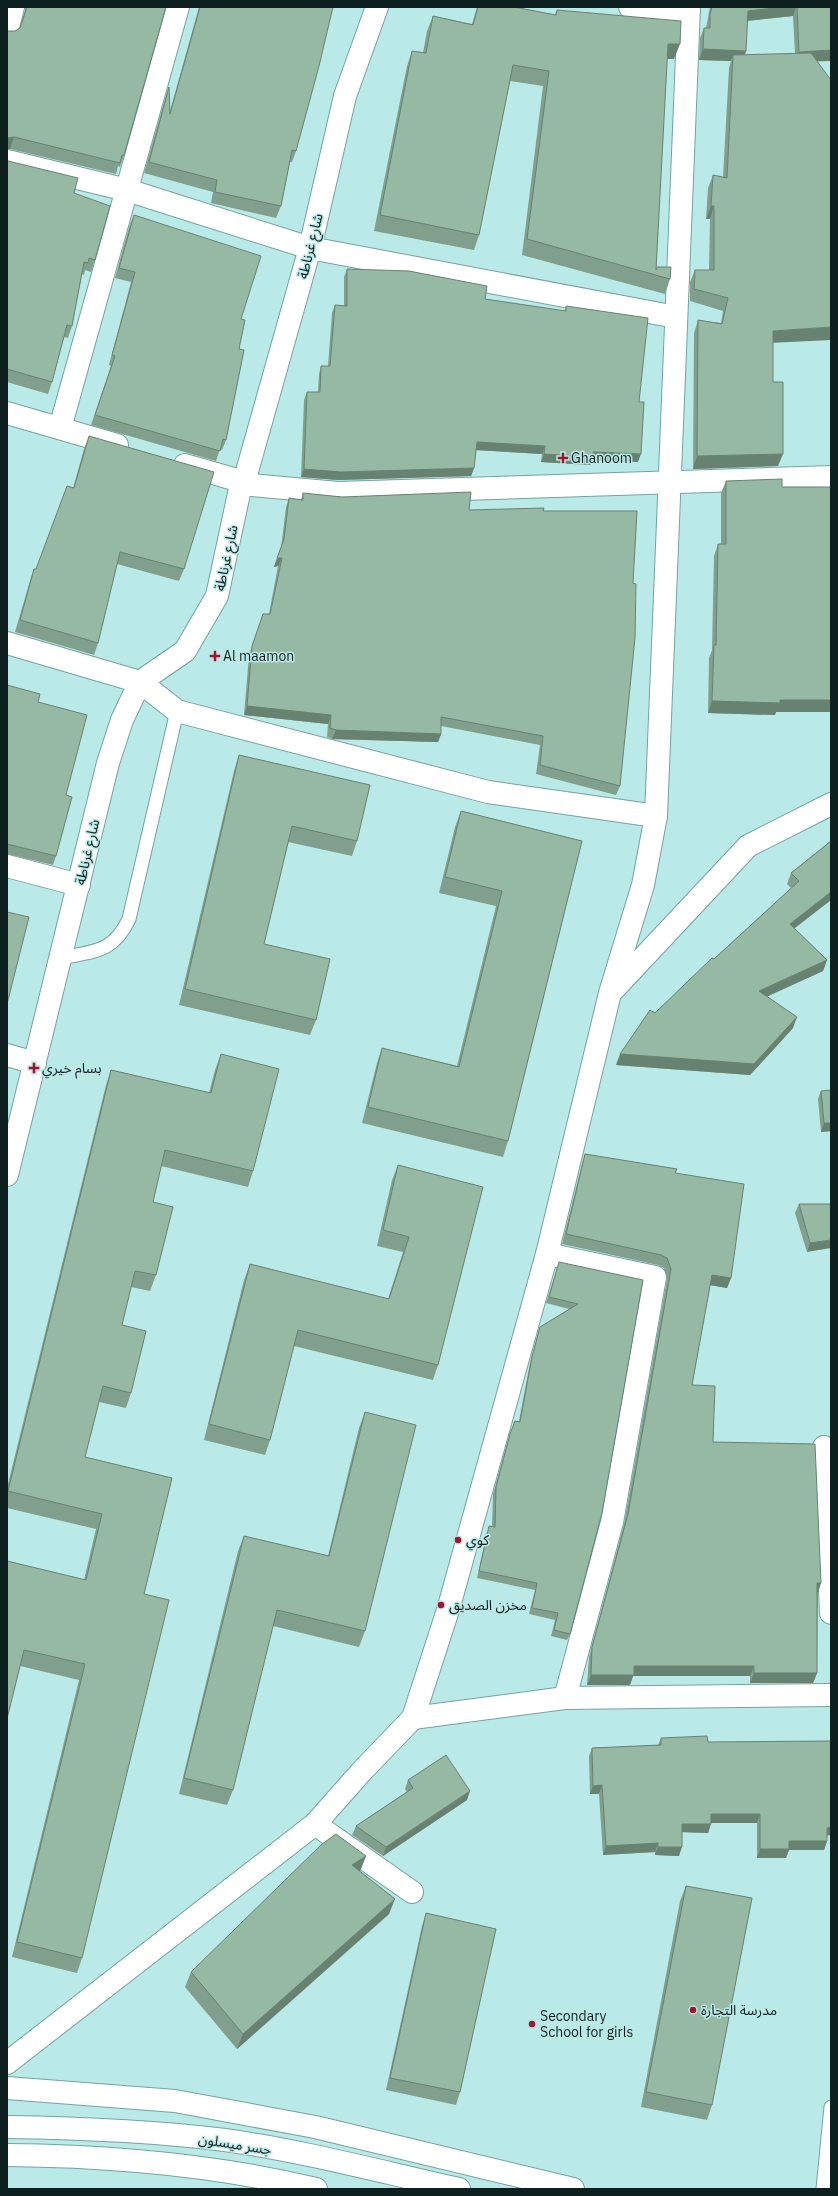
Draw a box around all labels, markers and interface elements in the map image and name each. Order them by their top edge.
street label: شارع غرناطة [293,211,329,281]
place label: Ghanoom [571,449,632,467]
marker: Ghanoom [558,453,568,463]
street label: شارع غرناطة [210,523,244,593]
place label: Al maamon [223,647,294,665]
marker: Al maamon [210,651,220,661]
street label: شارع غرناطة [71,817,105,887]
place label: بسام خيري [42,1059,102,1079]
marker: بسام خيري [29,1063,39,1073]
place label: كوي [466,1531,489,1551]
marker: كوي [453,1535,463,1545]
place label: مخزن الصديق [449,1596,527,1615]
marker: مخزن الصديق [436,1600,446,1610]
place label: مدرسة التجارة [701,2001,777,2019]
marker: مدرسة التجارة [688,2005,698,2015]
place label: Secondary School for girls [540,2007,634,2041]
marker: Secondary School for girls [527,2019,537,2029]
street label: جسر ميسلون [197,2129,273,2159]

